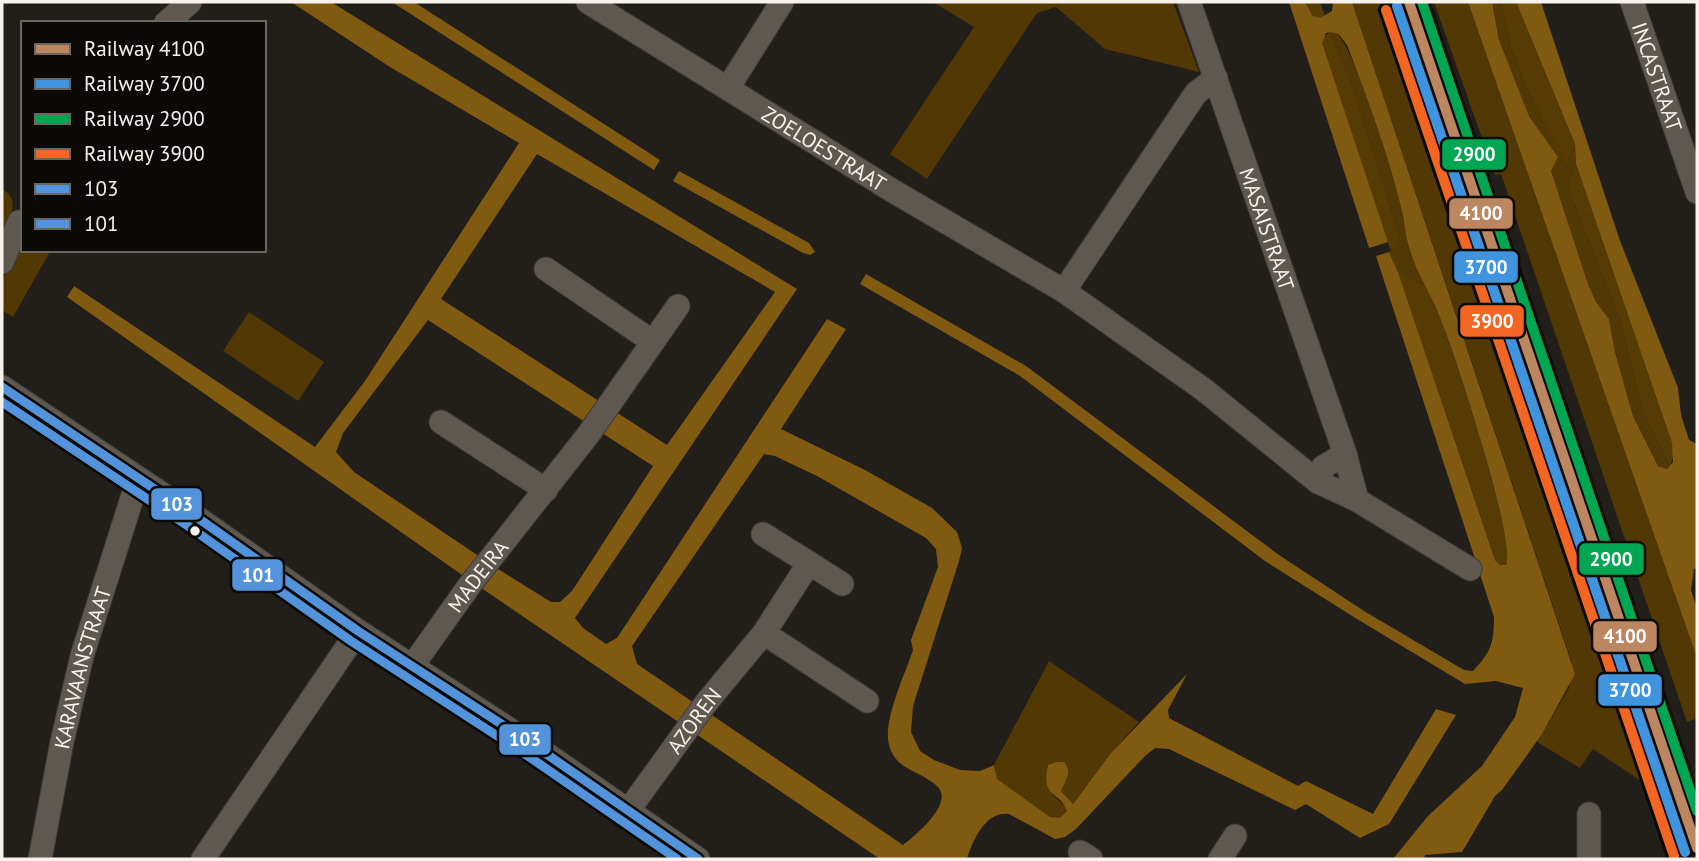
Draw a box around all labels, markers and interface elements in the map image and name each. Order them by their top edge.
street label: INCASTRAAT [1626,19,1689,135]
legend [21,21,266,252]
text: Railway 4100 [84,35,205,62]
text: Railway 3700 [84,70,205,97]
street label: ZOELOESTRAAT [757,100,892,197]
text: Railway 2900 [84,105,205,132]
line badge: 2900 [1441,138,1507,171]
text: Railway 3900 [84,140,205,167]
text: 2900 [1452,142,1496,166]
street label: MASAISTRAAT [1234,164,1301,294]
text: 103 [84,175,118,202]
line badge: 4100 [1448,197,1514,230]
text: 4100 [1459,201,1503,225]
text: 101 [84,210,118,237]
line badge: 3700 [1453,250,1519,284]
text: 3700 [1464,255,1508,279]
line badge: 3900 [1459,304,1525,338]
text: 3900 [1470,309,1514,333]
line badge: 103 [150,487,203,521]
text: 103 [161,492,193,516]
unlabelled marker [188,524,202,538]
street label: MADEIRA [441,534,514,617]
line badge: 2900 [1578,542,1645,576]
text: 2900 [1589,547,1633,571]
line badge: 101 [231,558,284,592]
text: 101 [242,563,274,587]
street label: KARAVAANSTRAAT [48,583,117,751]
line badge: 4100 [1592,620,1658,653]
text: 4100 [1603,624,1647,648]
line badge: 3700 [1597,673,1663,707]
text: 3700 [1608,678,1652,702]
street label: AZOREN [661,682,727,759]
line badge: 103 [498,723,552,756]
text: 103 [509,727,541,751]

